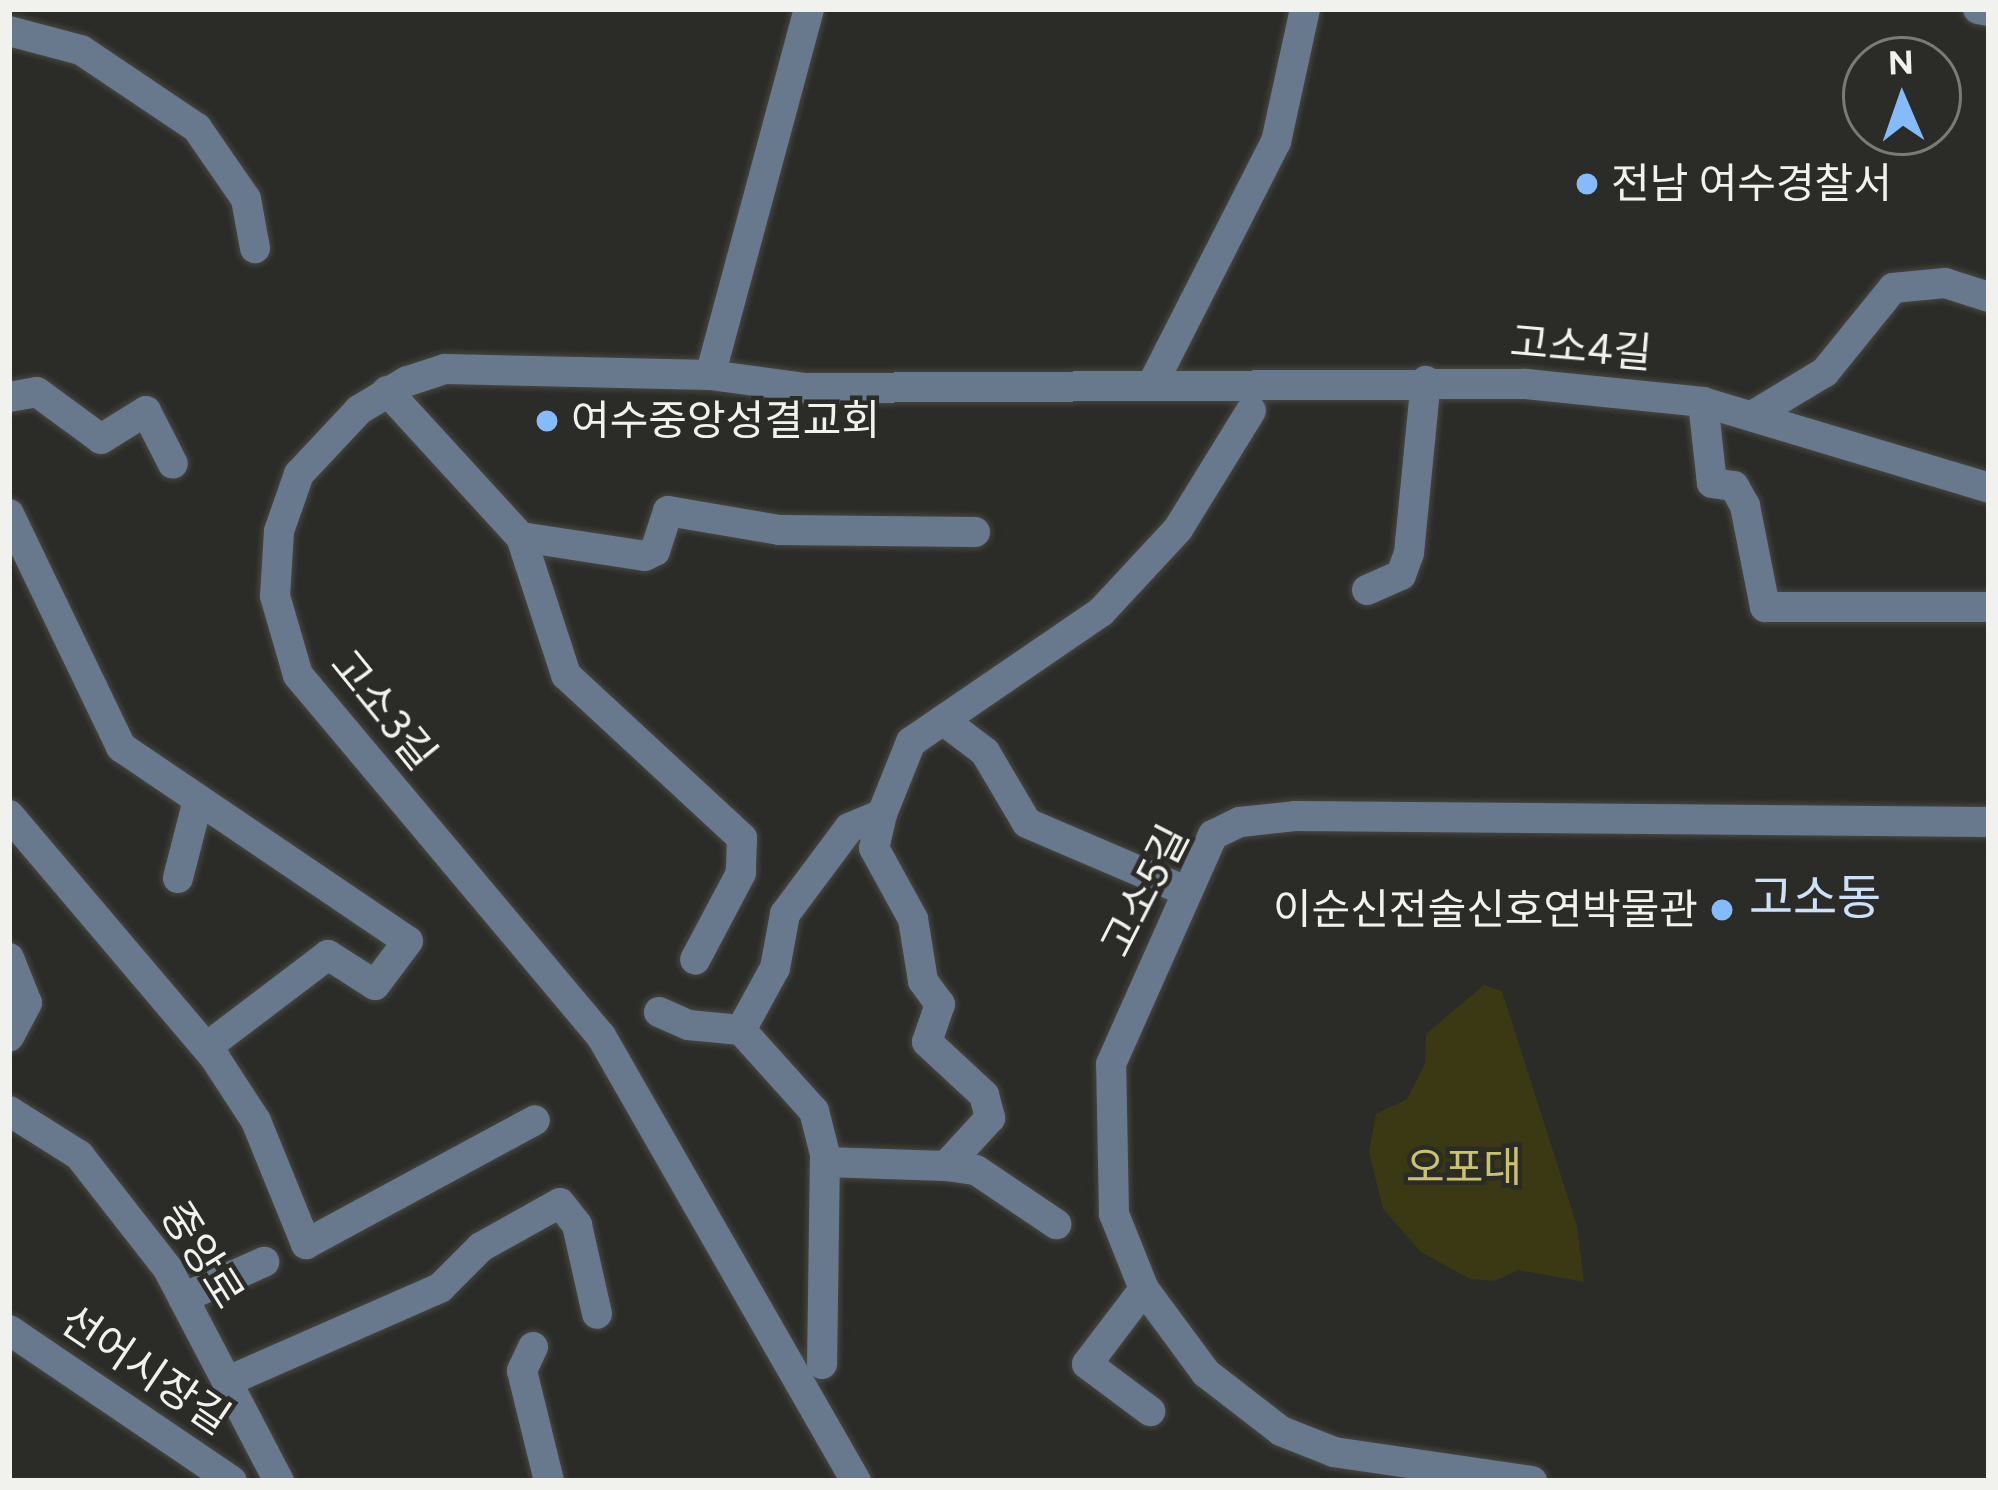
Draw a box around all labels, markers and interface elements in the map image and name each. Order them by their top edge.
north arrow [1842,36,1962,156]
text: N [1887,43,1914,82]
place label: 전남 여수경찰서 [1611,159,1892,209]
marker: 전남 여수경찰서 [1574,171,1600,197]
street label: 고소4길 [1508,317,1654,379]
place label: 여수중앙성결교회 [571,396,880,446]
marker: 여수중앙성결교회 [534,408,560,434]
street label: 고소3길 [320,640,446,780]
street label: 고소5길 [1091,817,1199,965]
district label: 고소동 [1749,869,1881,927]
place label: 이순신전술신호연박물관 [1273,885,1698,935]
marker: 이순신전술신호연박물관 [1709,897,1735,923]
park label: 오포대 [1406,1143,1522,1193]
street label: 중앙로 [150,1192,254,1318]
street label: 선어시장길 [51,1295,239,1445]

